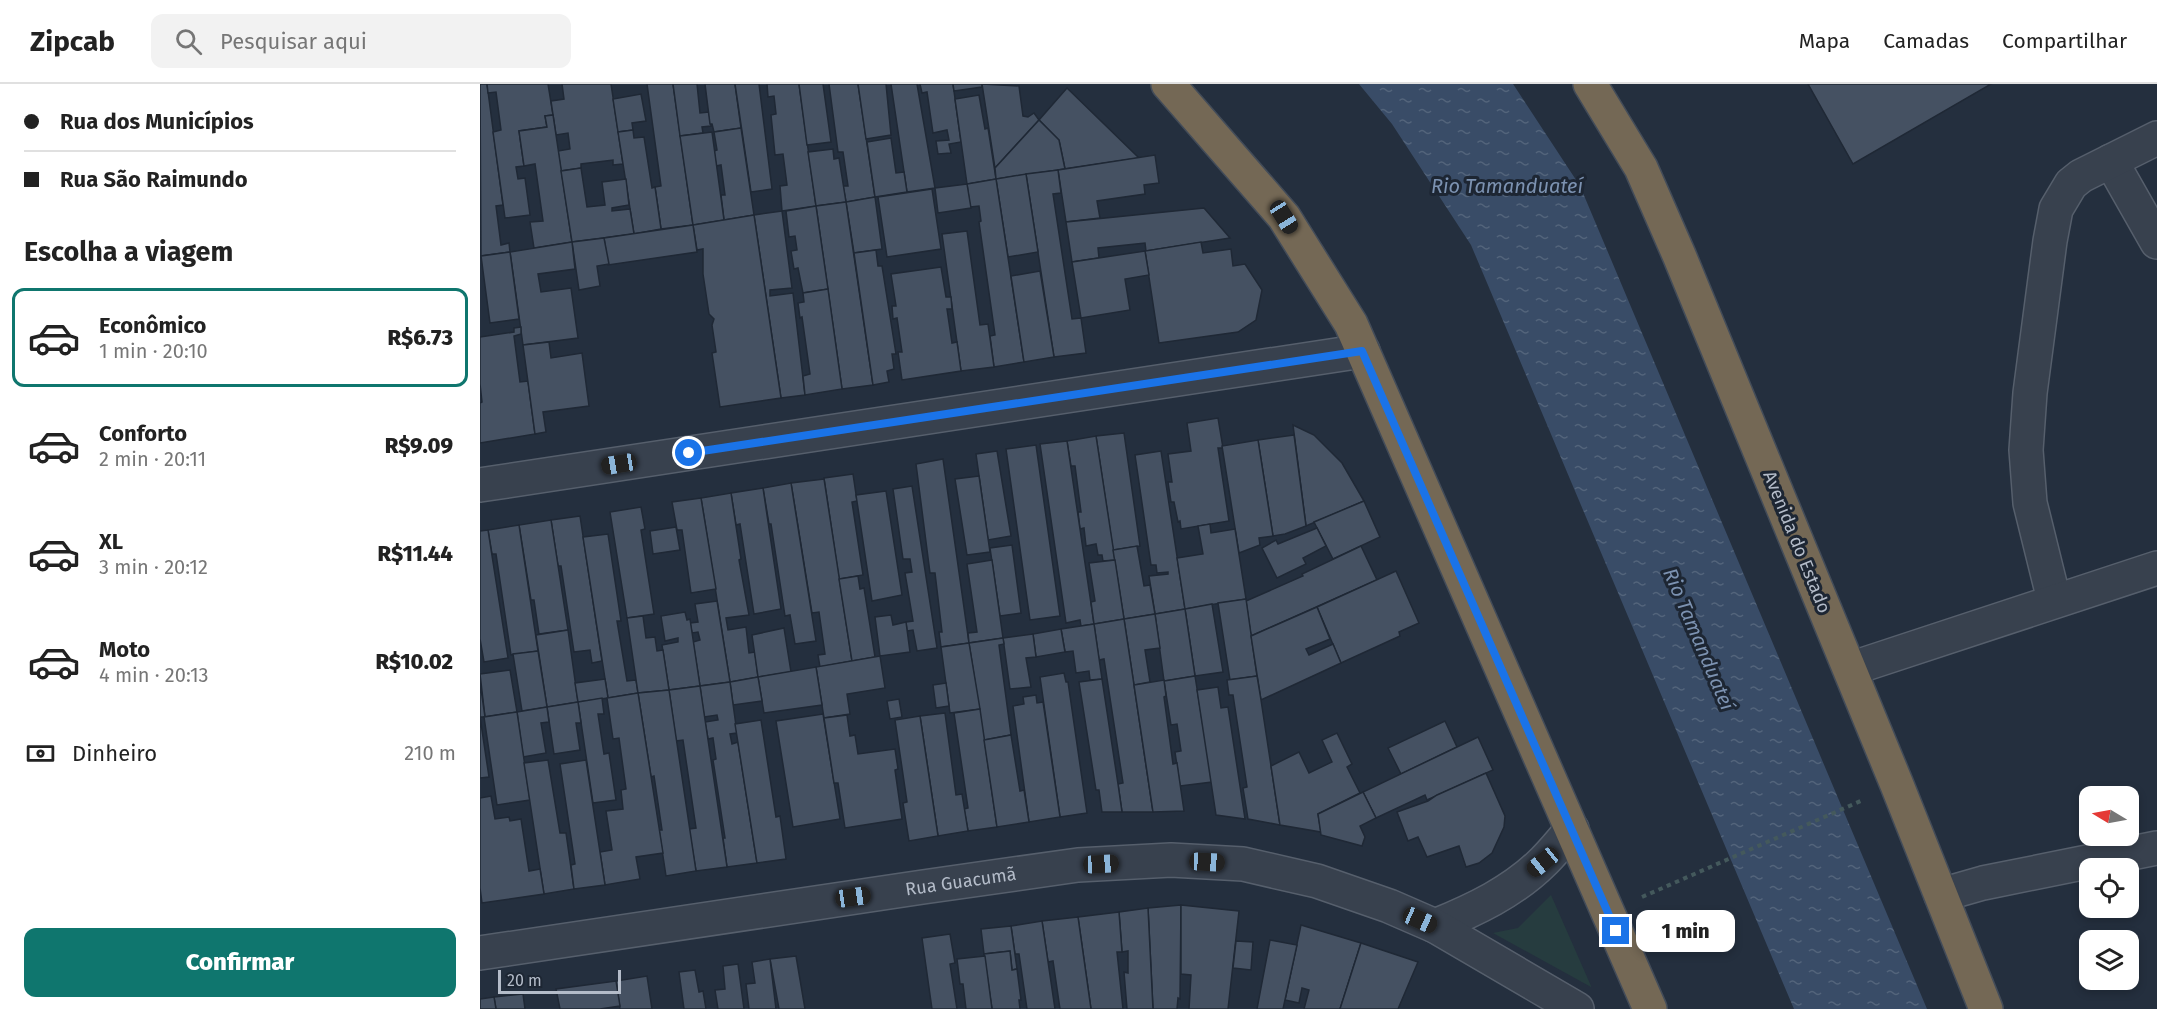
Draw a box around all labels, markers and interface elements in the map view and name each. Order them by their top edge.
search box [151,14,571,68]
text: Zipcab [30,25,115,58]
icon: search [172,25,205,58]
text: Pesquisar aqui [220,28,367,55]
text: Mapa [1799,28,1850,54]
text: Camadas [1883,28,1969,54]
text: Compartilhar [2002,28,2127,54]
text: Rua dos Municípios [60,108,254,135]
text: Rua São Raimundo [60,166,248,193]
water label: Rio Tamanduateí [1431,174,1584,198]
car [1267,197,1301,237]
text: Escolha a viagem [24,236,233,268]
icon: car [27,311,81,365]
text: Econômico [99,312,206,339]
text: R$6.73 [388,324,453,351]
text: 1 min · 20:10 [99,339,208,363]
icon: car [27,419,81,473]
text: Conforto [99,420,187,447]
text: R$9.09 [385,432,453,459]
route start [675,439,702,466]
text: 2 min · 20:11 [99,447,206,471]
car [600,452,638,476]
street label: Avenida do Estado [1758,468,1836,616]
icon: car [27,527,81,581]
text: XL [99,528,123,555]
text: R$11.44 [378,540,453,567]
text: 3 min · 20:12 [99,555,208,579]
water label: Rio Tamanduateí [1658,564,1740,715]
icon: car [27,635,81,689]
text: Moto [99,636,150,663]
text: R$10.02 [375,648,453,675]
text: 4 min · 20:13 [99,663,209,687]
icon: cash [24,737,57,770]
text: Dinheiro [72,740,157,767]
text: 210 m [404,741,456,765]
north arrow [2079,786,2139,846]
map controls [2079,786,2139,990]
car [1523,844,1563,880]
car [1189,852,1225,872]
car [1083,854,1119,874]
button: locate [2079,858,2139,918]
street label: Rua Guacumã [904,863,1018,900]
car [834,886,872,908]
car [1400,904,1440,936]
callout: 1 min [1637,910,1736,952]
route end [1602,917,1629,944]
text: 1 min [1662,919,1709,943]
button: Confirmar [24,928,456,997]
button: layers [2079,930,2139,990]
scale bar [498,967,621,994]
text: 20 m [507,971,542,990]

